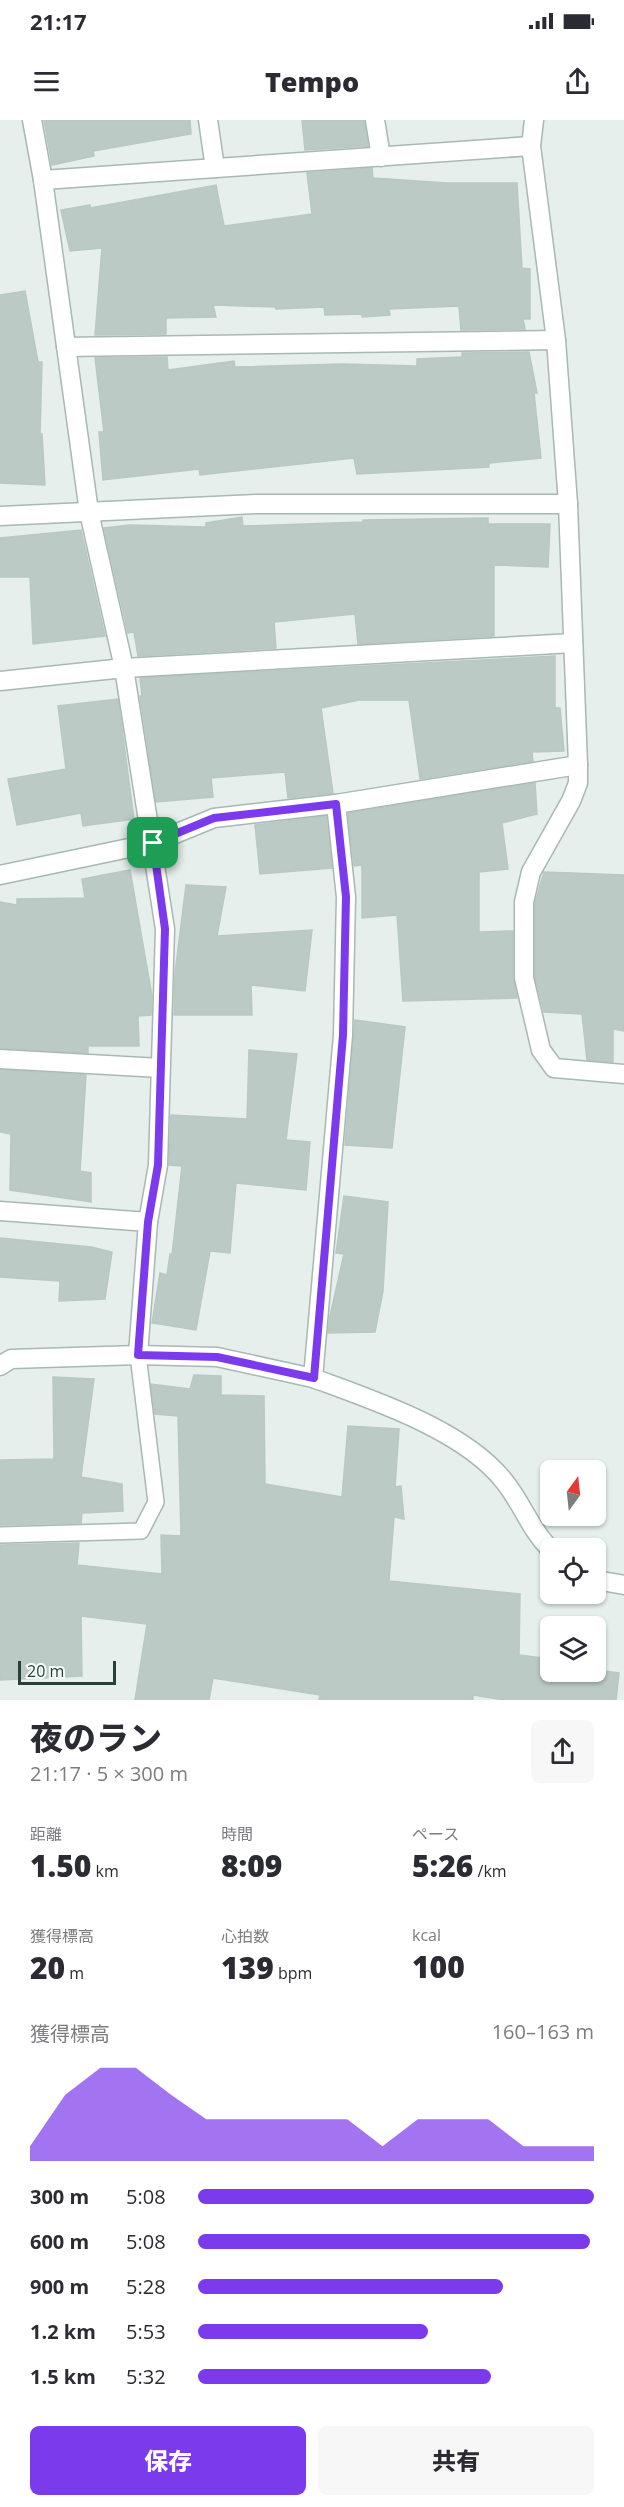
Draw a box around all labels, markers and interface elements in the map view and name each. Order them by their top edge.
text: 21:17 [30,6,87,36]
text: Tempo [265,63,359,100]
icon: menu [30,65,63,98]
icon: share [561,65,594,98]
pin [127,817,178,868]
icon: arrive [136,826,169,859]
north arrow [540,1460,606,1526]
map controls [540,1460,606,1682]
button: locate [540,1538,606,1604]
button: layers [540,1616,606,1682]
scale bar [18,1658,116,1686]
text: 20 m [27,1660,64,1682]
text: 夜のラン [30,1715,162,1760]
button: share [531,1720,594,1783]
text: 21:17 · 5 × 300 m [30,1760,188,1787]
text: 距離 [30,1823,62,1845]
text: 時間 [221,1823,253,1845]
text: ペース [412,1823,459,1845]
text: 1.50 [30,1845,91,1886]
text: 8:09 [221,1845,282,1886]
text: 5:26 [412,1845,473,1886]
text: km [91,1860,119,1882]
text: /km [473,1860,507,1882]
text: kcal [412,1924,441,1946]
text: 獲得標高 [30,1925,94,1947]
text: 心拍数 [221,1925,269,1947]
text: 100 [412,1946,465,1987]
text: 20 [30,1947,65,1988]
text: 139 [221,1947,274,1988]
text: m [65,1962,84,1984]
text: bpm [274,1962,312,1984]
text: 160–163 m [492,2018,594,2045]
text: 獲得標高 [30,2020,110,2047]
text: 300 m [30,2183,89,2210]
text: 5:08 [126,2183,166,2210]
text: 600 m [30,2228,89,2255]
text: 5:08 [126,2228,166,2255]
text: 900 m [30,2273,89,2300]
text: 5:28 [126,2273,166,2300]
text: 1.2 km [30,2318,96,2345]
text: 5:53 [126,2318,166,2345]
text: 1.5 km [30,2363,96,2390]
text: 5:32 [126,2363,166,2390]
button: 保存 [30,2426,306,2495]
button: 共有 [318,2426,594,2495]

